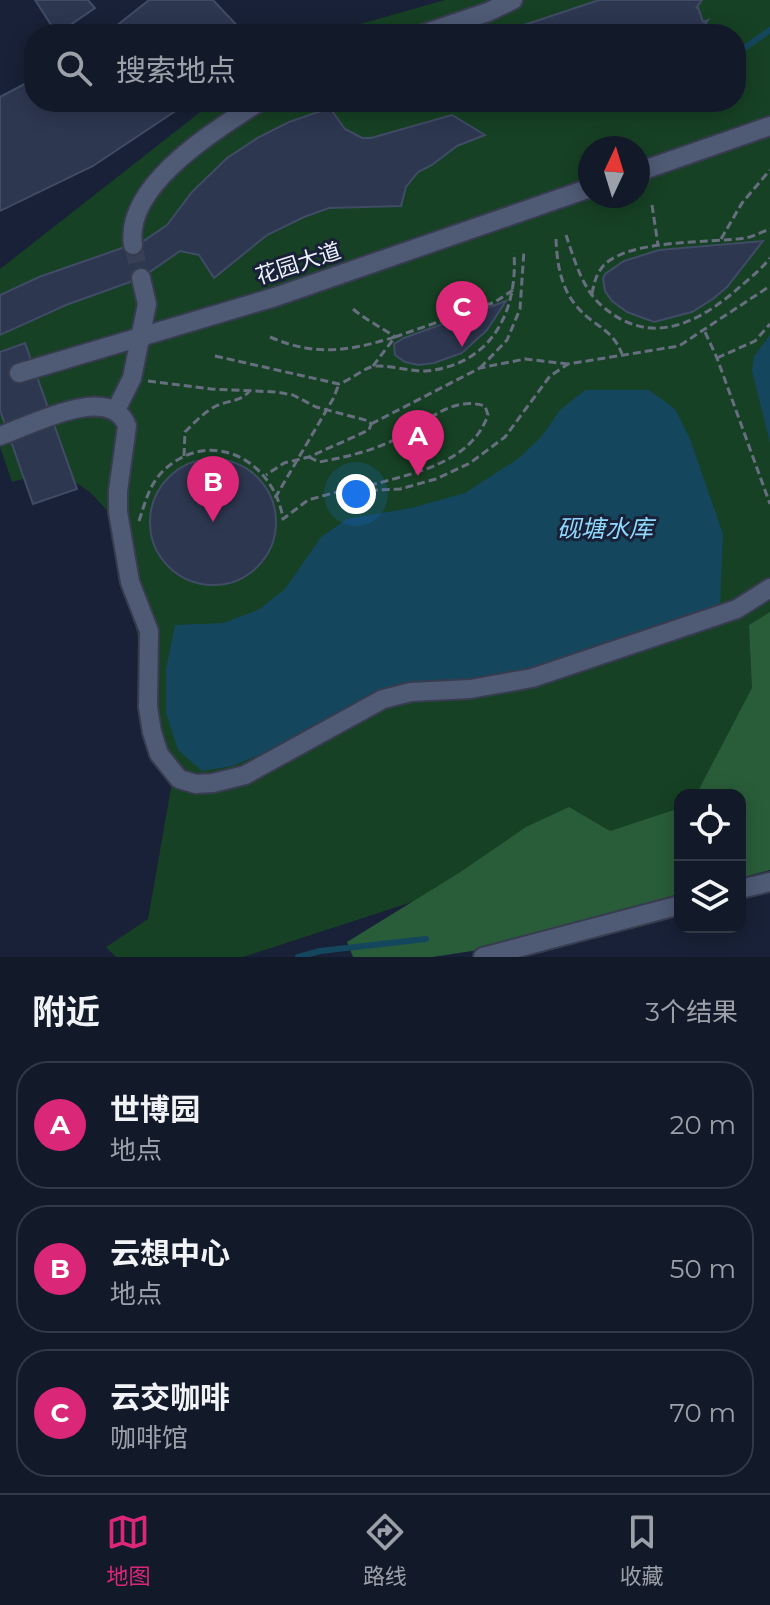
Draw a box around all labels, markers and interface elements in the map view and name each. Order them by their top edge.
search box [24,24,746,112]
icon: search [52,46,96,90]
text: 搜索地点 [116,52,236,89]
north arrow [578,136,650,208]
street label: 花园大道 [252,237,344,290]
pin: C [436,281,488,347]
pin: A [392,410,444,476]
pin: B [187,456,239,522]
your location [336,474,376,514]
water label: 砚塘水库 [557,514,657,543]
map controls [674,789,746,933]
button: locate [674,789,746,861]
button: layers [674,861,746,933]
text: 附近 [32,991,100,1033]
text: 3个结果 [645,996,738,1028]
text: 世博园 [110,1091,200,1128]
text: A [50,1109,70,1141]
text: 20 m [670,1109,736,1141]
text: 地点 [110,1134,162,1166]
text: 云想中心 [110,1235,230,1272]
text: B [50,1253,70,1285]
text: 50 m [670,1253,736,1285]
text: 地点 [110,1278,162,1310]
text: 云交咖啡 [110,1379,230,1416]
text: C [51,1397,69,1429]
text: 70 m [670,1397,736,1429]
text: 咖啡馆 [110,1422,188,1454]
tab: 地图 [106,1510,150,1590]
tab: 路线 [363,1510,407,1590]
tab: 收藏 [620,1510,664,1590]

